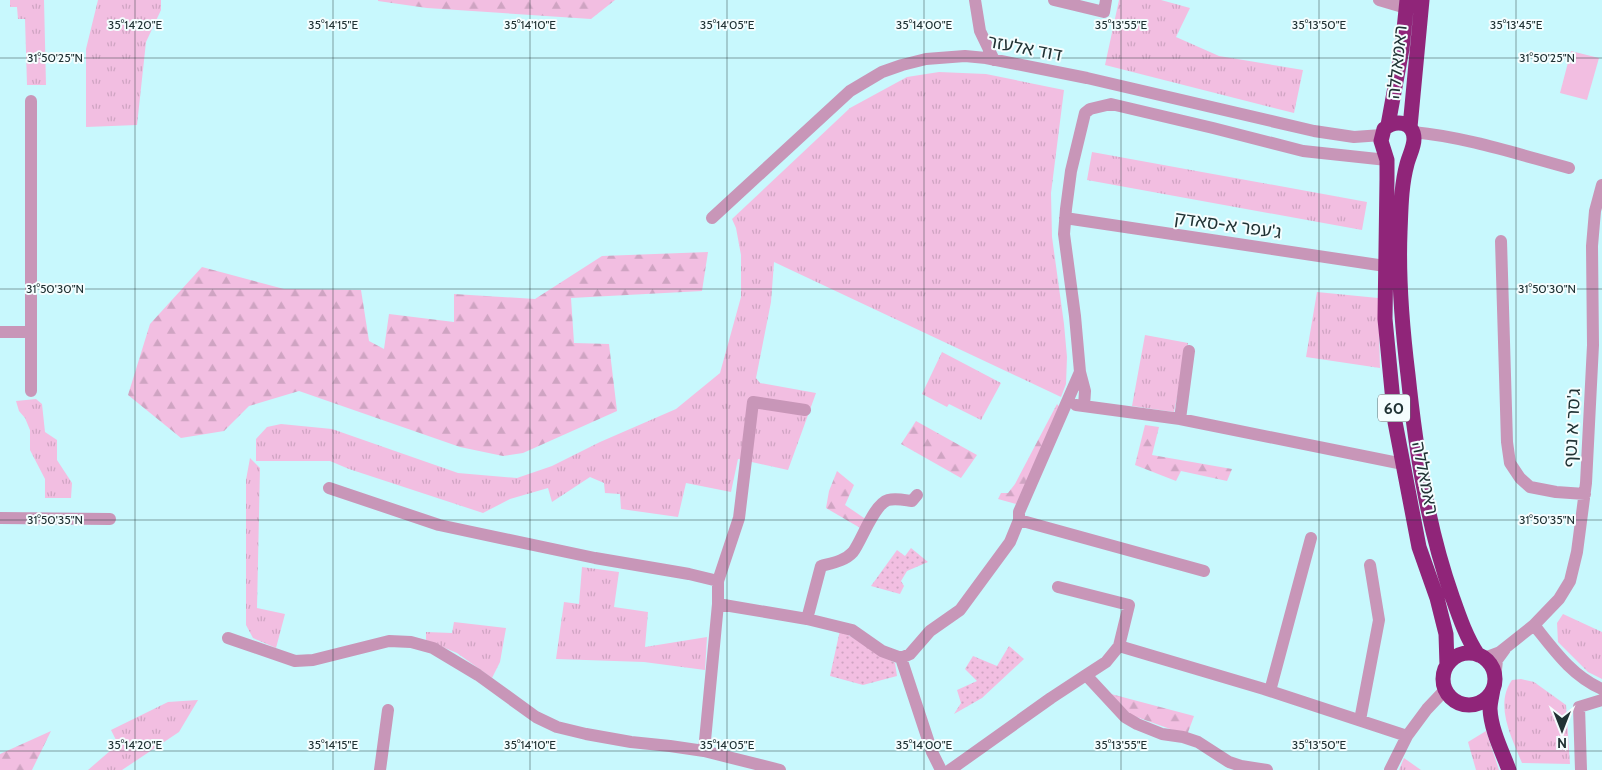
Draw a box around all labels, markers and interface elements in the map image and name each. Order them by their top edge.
text: 35°14'20"E [108,17,163,32]
text: 35°14'15"E [308,17,358,32]
text: 35°14'10"E [504,17,556,32]
text: 35°14'05"E [700,17,755,32]
text: 35°14'00"E [896,17,953,32]
text: 35°13'55"E [1095,17,1148,32]
text: 35°13'50"E [1292,17,1347,32]
text: 35°13'45"E [1490,17,1543,32]
street label: ראמאללה [1382,24,1412,100]
street label: דוד אלעזר [986,30,1064,66]
text: 31°50'25"N [27,50,83,65]
text: 31°50'25"N [1519,50,1575,65]
street label: ג'עפר א-סאדק [1173,207,1283,243]
text: 31°50'30"N [26,281,84,296]
text: 31°50'30"N [1518,281,1576,296]
street label: ג'סר א נטף [1559,388,1585,468]
road number: 60 [1378,394,1410,422]
street label: ראמאללה [1407,440,1443,516]
text: 31°50'35"N [27,512,83,527]
text: 31°50'35"N [1519,512,1575,527]
north arrow [1537,705,1587,755]
text: N [1557,734,1567,752]
text: 35°14'20"E [108,737,163,752]
text: 35°14'15"E [308,737,358,752]
text: 35°14'10"E [504,737,556,752]
text: 35°14'05"E [700,737,755,752]
text: 35°14'00"E [896,737,953,752]
text: 35°13'55"E [1095,737,1148,752]
text: 35°13'50"E [1292,737,1347,752]

